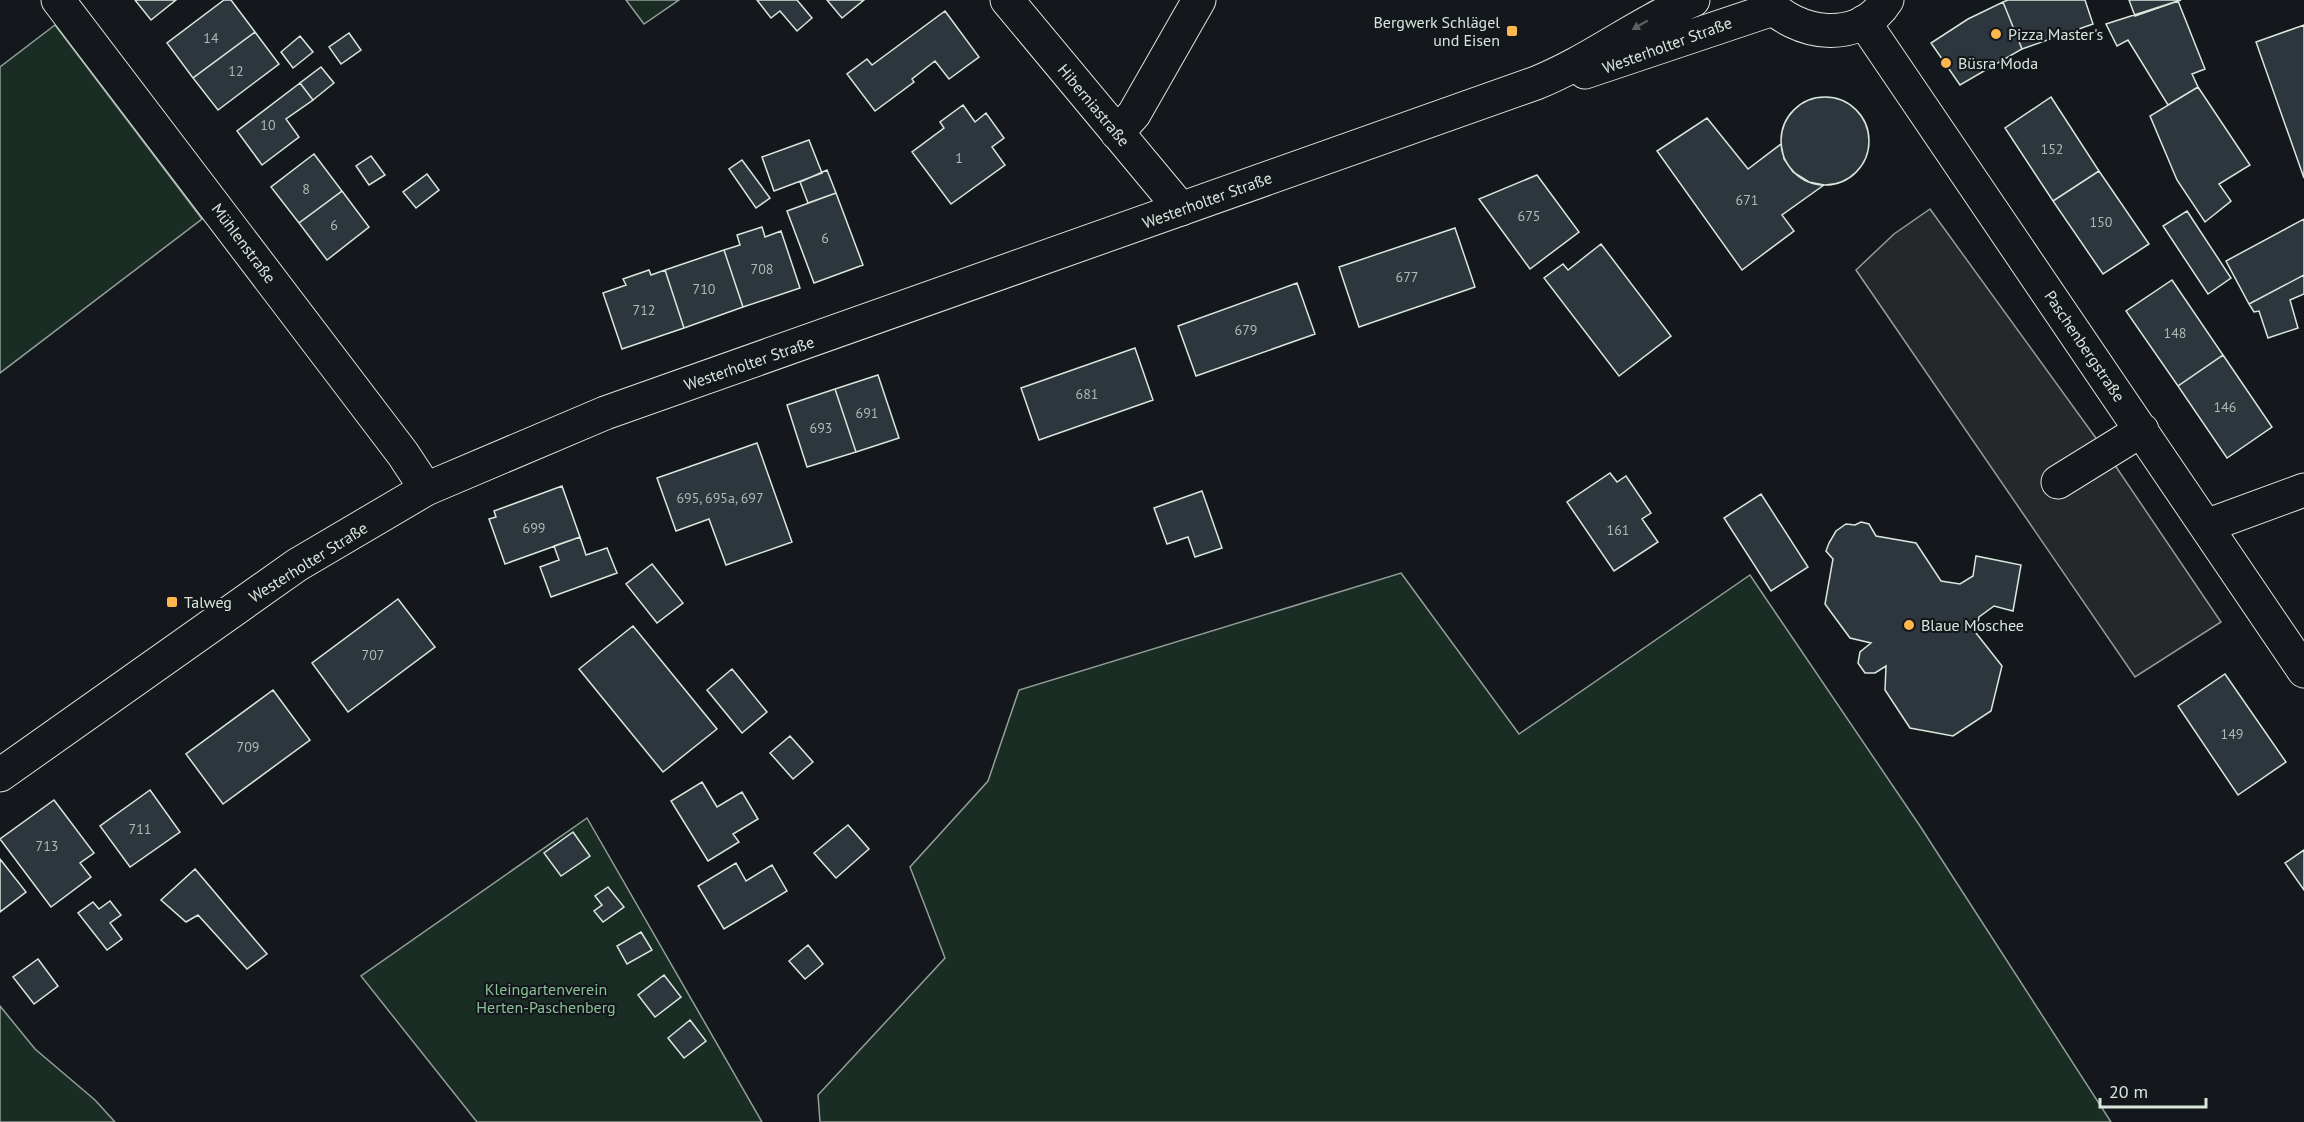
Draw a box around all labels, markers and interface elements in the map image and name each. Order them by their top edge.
place label: Bergwerk Schlägel und Eisen [1373,12,1500,50]
street label: Westerholter Straße [1600,12,1734,78]
one-way arrow [1632,20,1649,30]
marker: Bergwerk Schlägel und Eisen [1505,24,1519,38]
place label: Pizza Master's [2008,24,2103,44]
marker: Pizza Master's [1989,27,2003,41]
house number: 14 [203,29,219,47]
place label: Büsra Moda [1958,53,2038,73]
marker: Büsra Moda [1939,56,1953,70]
street label: Hiberniastraße [1054,60,1134,150]
house number: 12 [228,62,244,80]
house number: 10 [260,116,276,134]
house number: 152 [2041,140,2063,158]
house number: 1 [955,149,963,167]
street label: Westerholter Straße [1140,167,1274,233]
house number: 8 [302,180,310,198]
house number: 671 [1736,191,1758,209]
street label: Mühlenstraße [208,199,280,287]
house number: 675 [1518,207,1540,225]
house number: 150 [2090,213,2113,231]
house number: 6 [330,216,338,234]
house number: 6 [821,229,829,247]
house number: 708 [751,260,773,278]
house number: 677 [1396,268,1418,286]
house number: 710 [693,280,716,298]
street label: Paschenbergstraße [2040,287,2130,405]
house number: 712 [633,301,655,319]
house number: 679 [1235,321,1257,339]
house number: 148 [2164,324,2186,342]
street label: Westerholter Straße [681,331,817,395]
house number: 681 [1076,385,1098,403]
house number: 146 [2214,398,2236,416]
house number: 691 [856,404,878,422]
house number: 693 [810,419,832,437]
house number: 695, 695a, 697 [676,489,764,507]
street label: Westerholter Straße [245,517,371,607]
house number: 699 [523,519,545,537]
house number: 161 [1607,521,1629,539]
place label: Talweg [184,592,232,612]
marker: Talweg [165,595,179,609]
place label: Blaue Moschee [1921,615,2024,635]
marker: Blaue Moschee [1902,618,1916,632]
house number: 707 [362,646,384,664]
house number: 149 [2221,725,2243,743]
house number: 709 [237,738,259,756]
house number: 711 [129,820,151,838]
house number: 713 [36,837,58,855]
park label: Kleingartenverein Herten-Paschenberg [476,979,616,1017]
scale bar [2100,1071,2206,1109]
text: 20 m [2109,1080,2148,1103]

